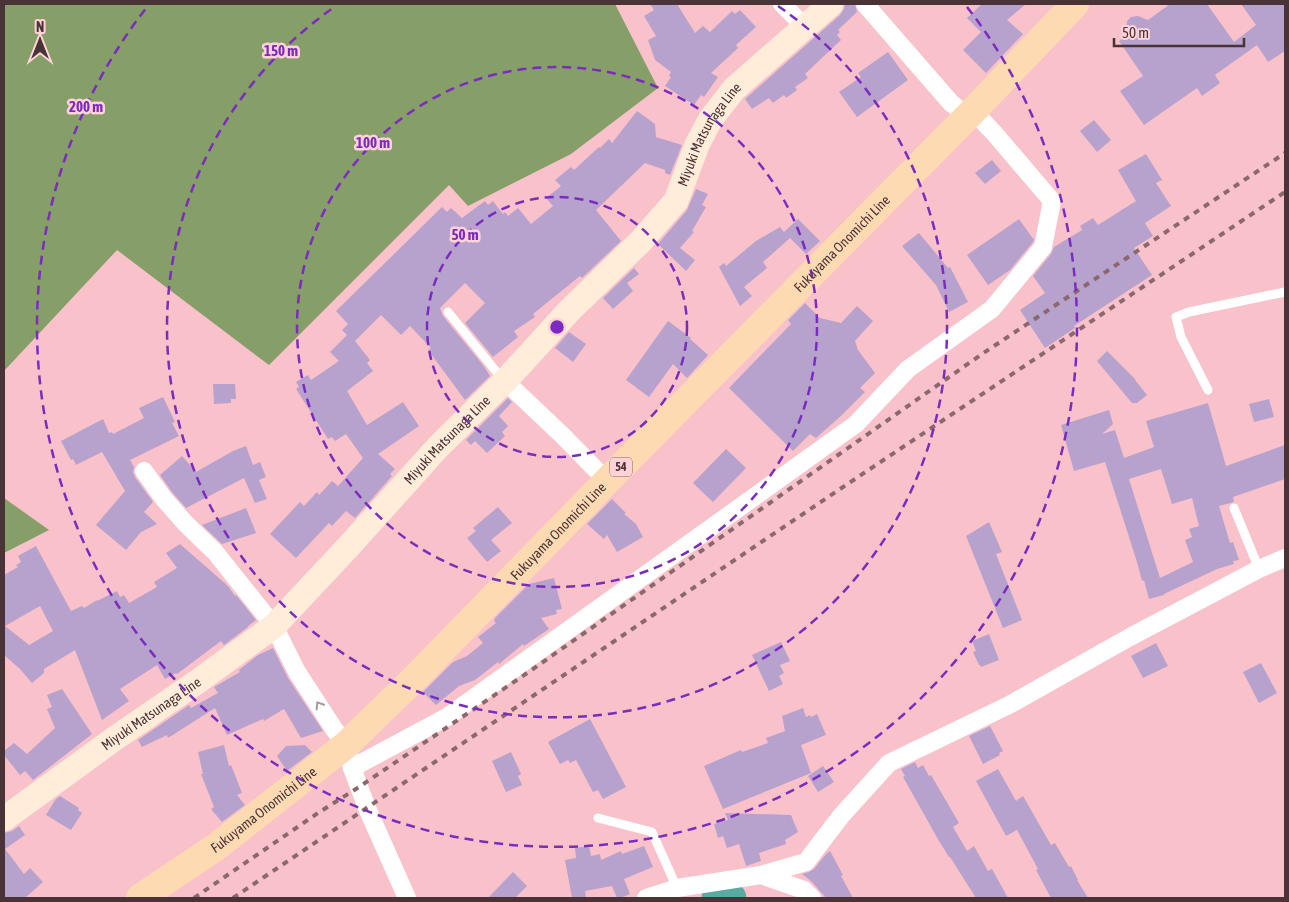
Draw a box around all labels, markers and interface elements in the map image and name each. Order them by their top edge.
north arrow [15,15,65,65]
scale bar [1114,15,1244,47]
text: N [36,19,44,35]
text: 50 m [1122,24,1149,41]
text: 150 m [264,42,298,59]
street label: Miyuki Matsunaga Line [674,79,744,189]
text: 200 m [69,98,103,115]
text: 100 m [356,134,390,151]
street label: Fukuyama Onomichi Line [791,192,893,295]
text: 50 m [452,226,479,243]
centre of rings [548,318,566,336]
street label: Miyuki Matsunaga Line [400,392,493,487]
road number: 54 [610,458,632,477]
street label: Fukuyama Onomichi Line [507,479,609,583]
street label: Miyuki Matsunaga Line [98,674,204,753]
one-way arrow [316,701,325,710]
street label: Fukuyama Onomichi Line [208,763,320,856]

